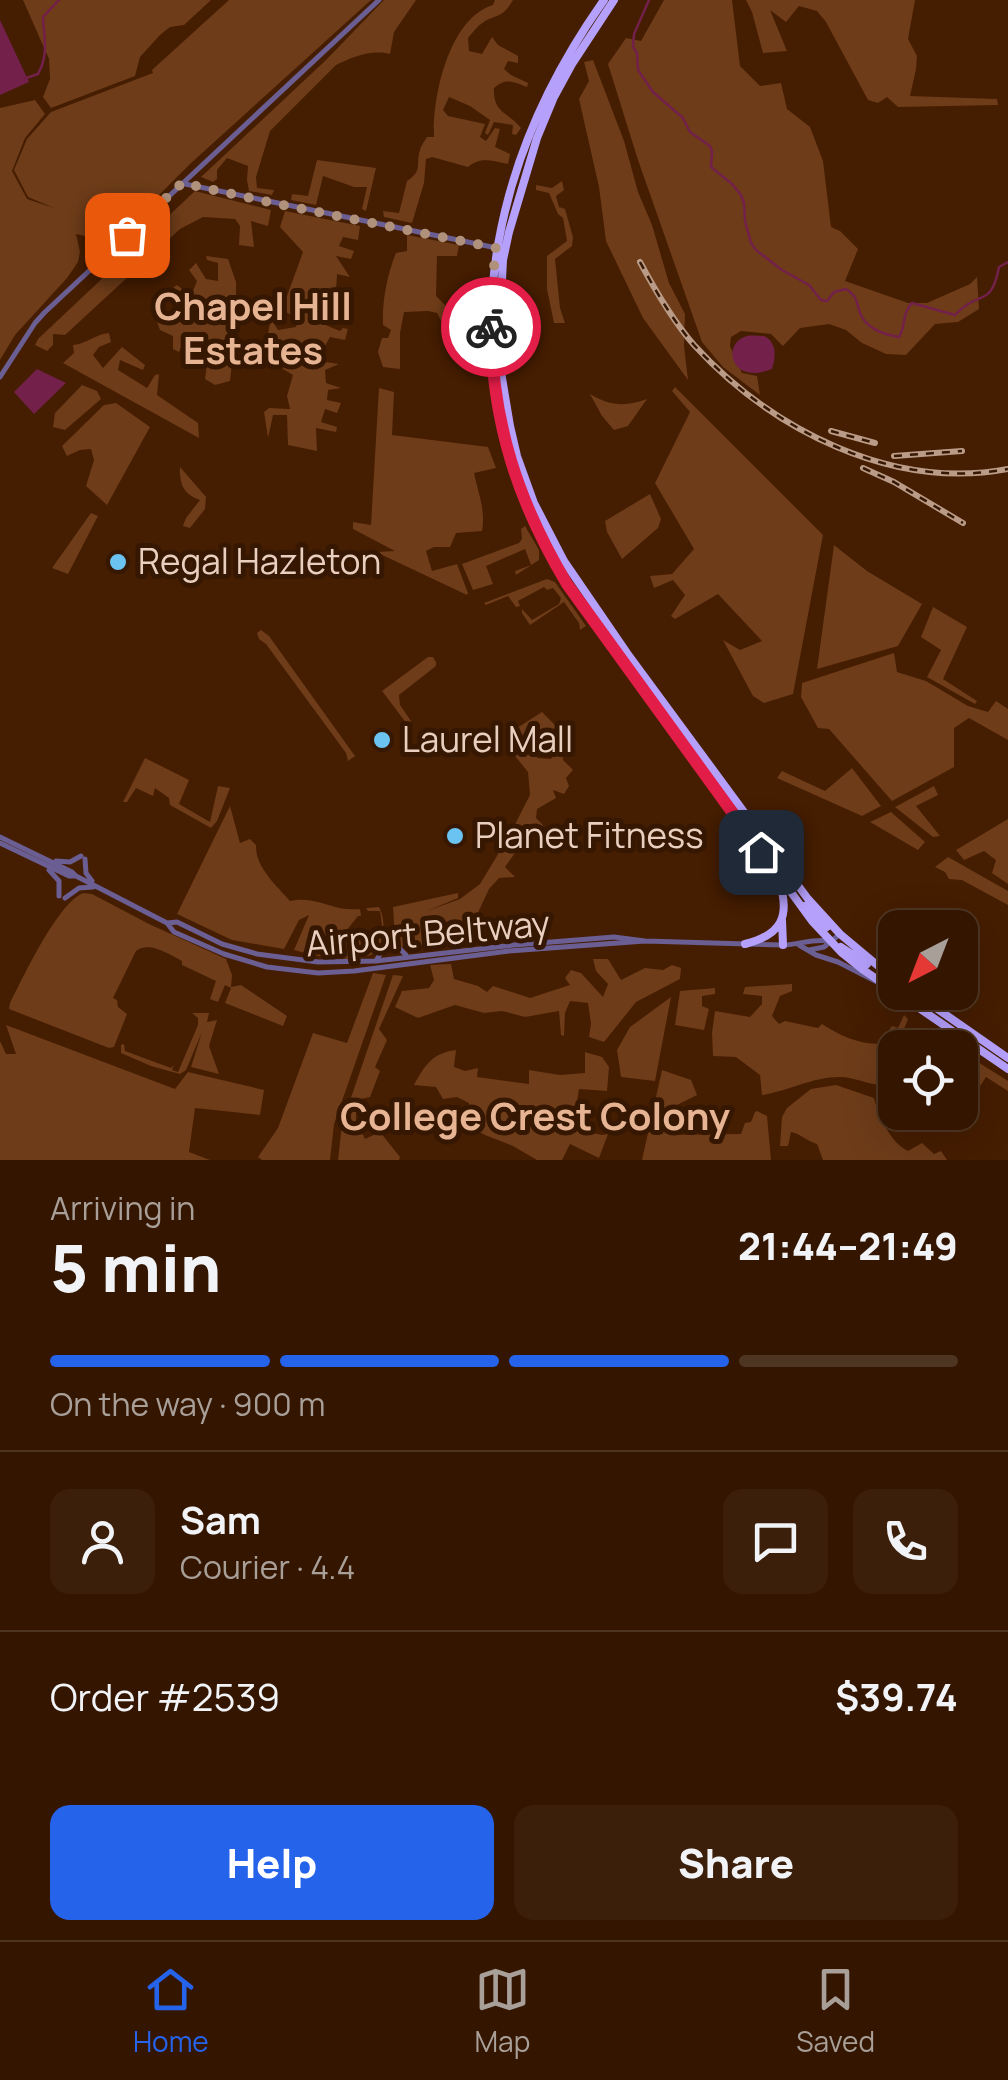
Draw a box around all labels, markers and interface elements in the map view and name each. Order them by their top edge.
pin [85,193,170,278]
icon: bag [100,208,155,263]
courier [441,277,541,377]
district label: Chapel Hill Estates [154,279,352,375]
icon: bike [464,300,519,355]
place label: Regal Hazleton [138,537,381,585]
marker: Regal Hazleton [107,551,129,573]
place label: Laurel Mall [402,715,573,763]
marker: Laurel Mall [371,729,393,751]
pin [719,810,804,895]
place label: Planet Fitness [475,811,704,859]
marker: Planet Fitness [444,825,466,847]
icon: home [734,825,789,880]
street label: Airport Beltway [304,898,552,968]
north arrow [878,910,978,1010]
map controls [878,910,978,1130]
button: locate [878,1030,978,1130]
district label: College Crest Colony [340,1089,731,1141]
text: Arriving in [50,1186,195,1230]
text: 21:44–21:49 [738,1219,958,1271]
text: 5 min [50,1223,221,1312]
text: On the way · 900 m [50,1382,325,1426]
button: person [50,1489,155,1594]
button: chat [723,1489,828,1594]
button: phone [853,1489,958,1594]
text: Sam [180,1493,261,1545]
text: Courier · 4.4 [180,1545,355,1589]
text: Order #2539 [50,1670,280,1722]
text: $39.74 [835,1670,958,1722]
button: Help [50,1805,494,1920]
button: Share [514,1805,958,1920]
tab: Home [133,1962,209,2060]
tab: Map [475,1962,530,2060]
tab: Saved [796,1962,875,2060]

